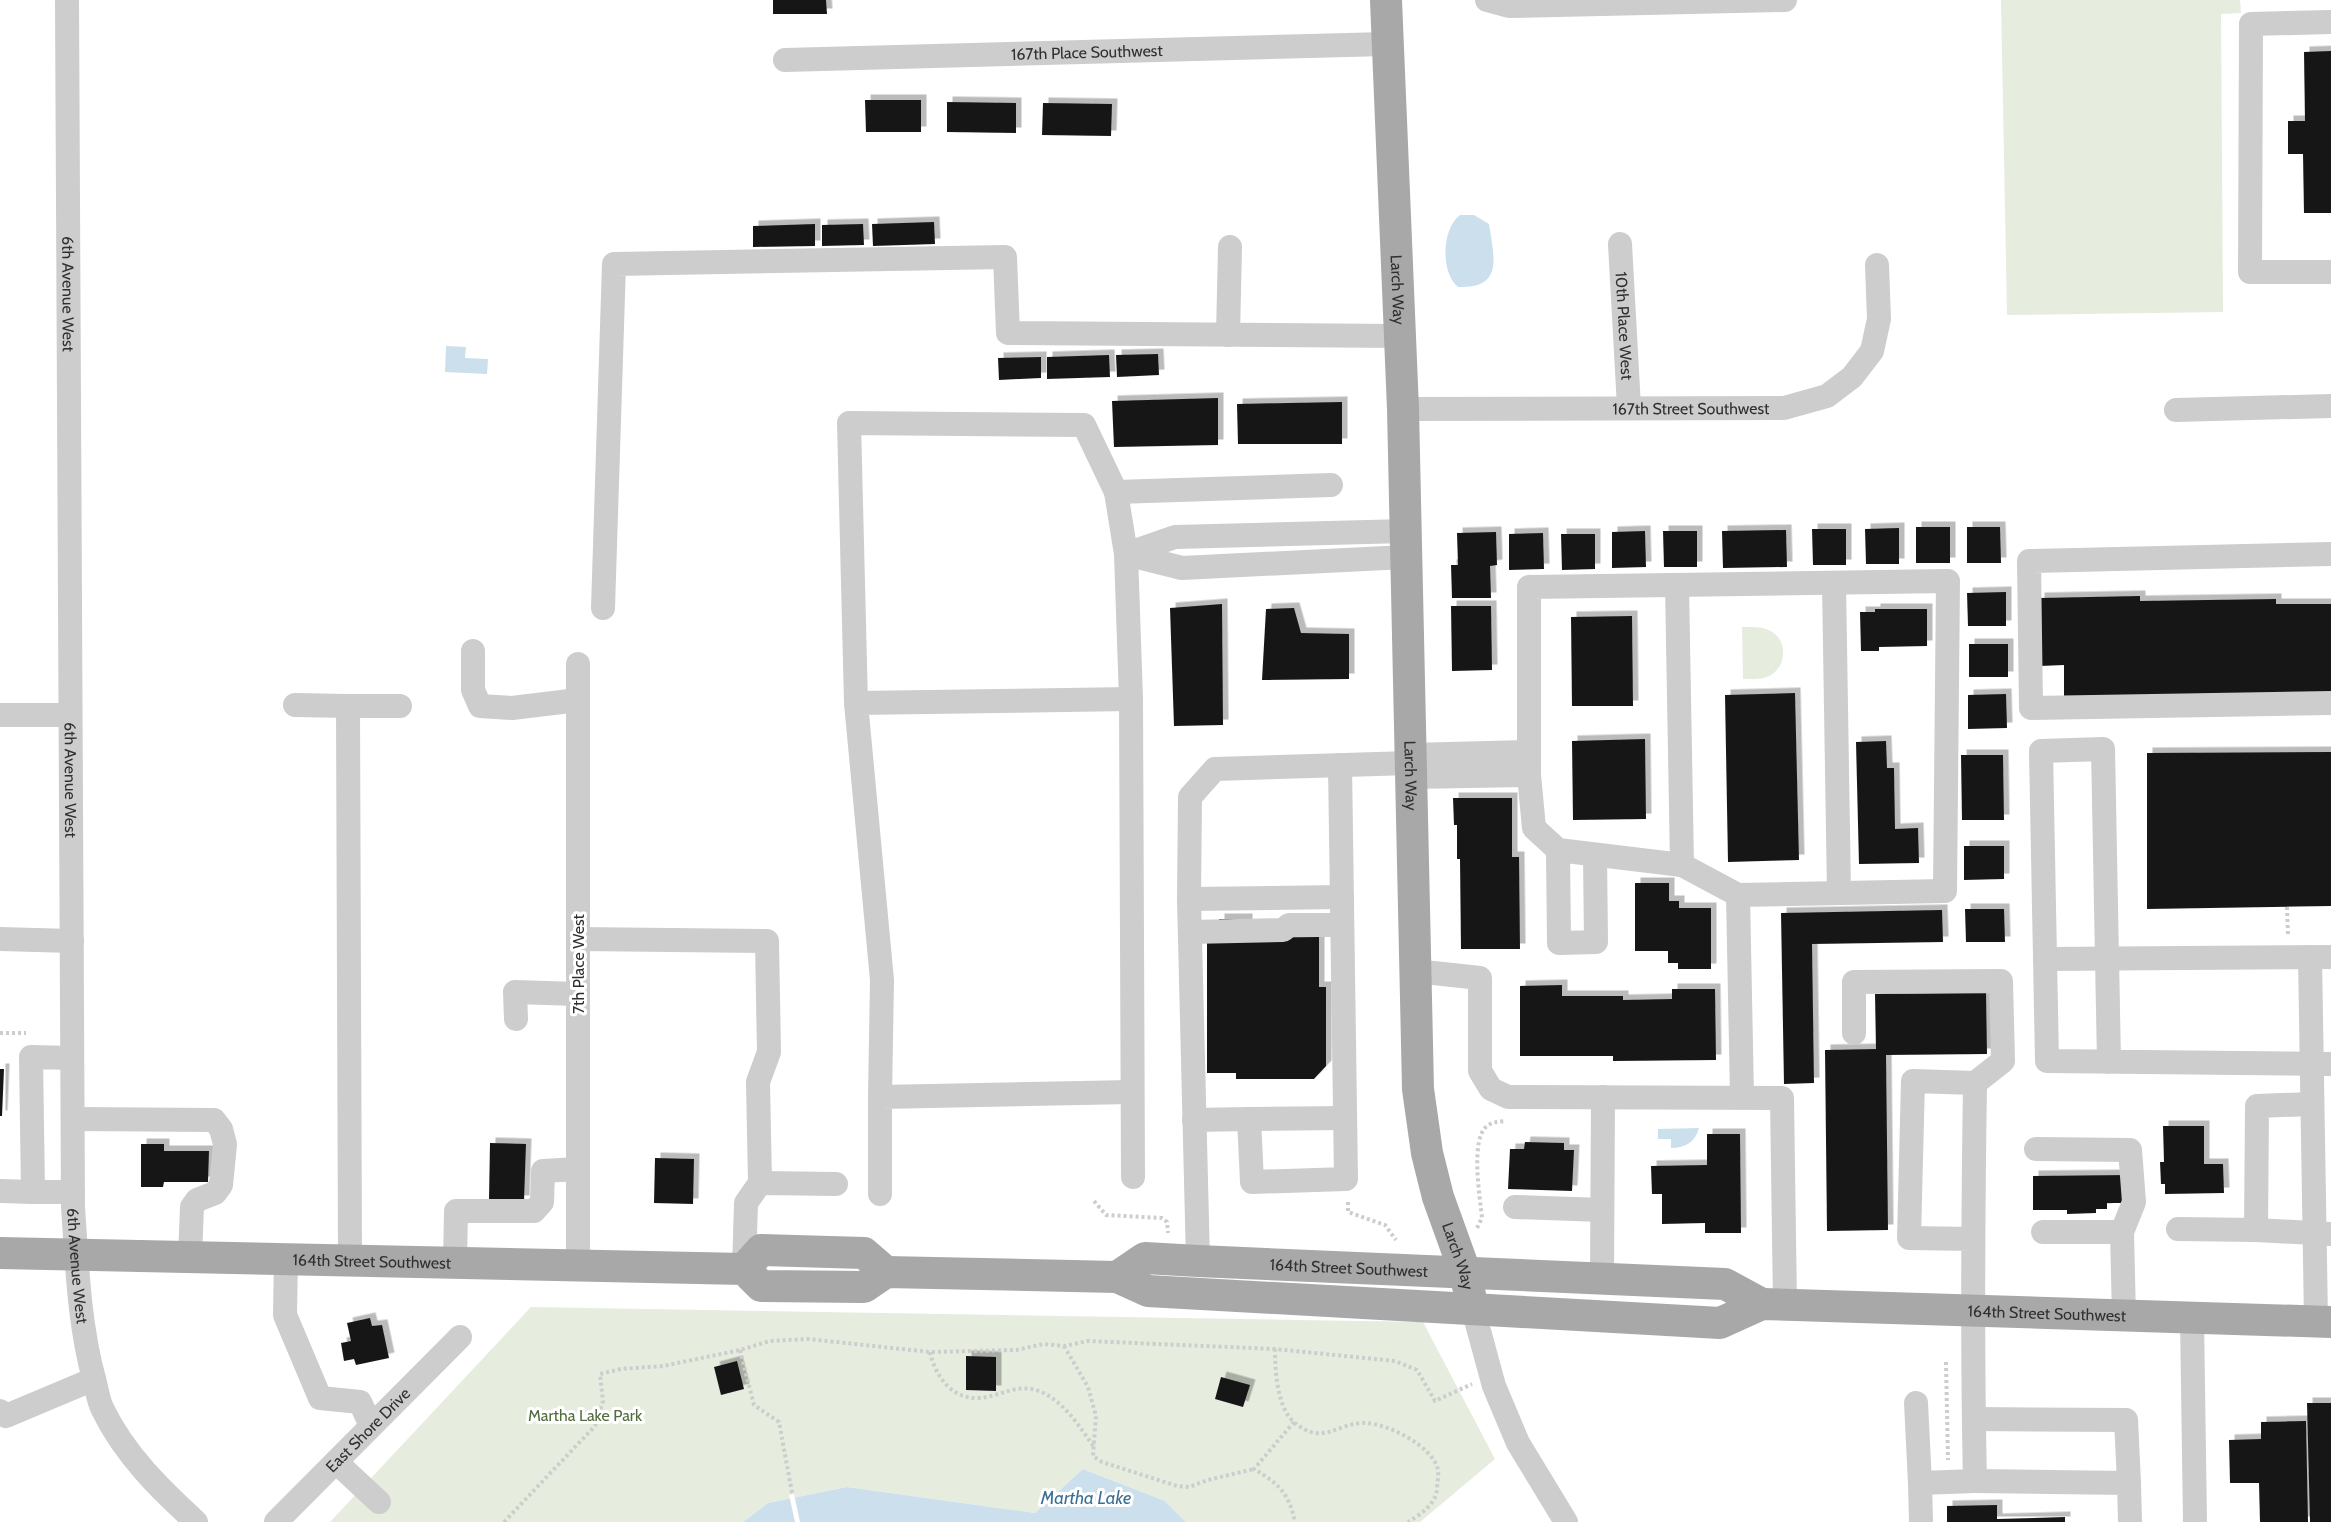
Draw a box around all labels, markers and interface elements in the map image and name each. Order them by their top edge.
street label: 167th Place Southwest [1011,40,1164,63]
street label: 6th Avenue West [59,236,78,353]
street label: Larch Way [1387,254,1409,325]
street label: 10th Place West [1612,271,1637,381]
street label: 167th Street Southwest [1612,399,1770,418]
street label: 6th Avenue West [61,722,81,839]
street label: Larch Way [1401,740,1421,811]
street label: 7th Place West [569,913,588,1014]
street label: 6th Avenue West [64,1207,92,1325]
street label: Larch Way [1438,1220,1478,1291]
street label: 164th Street Southwest [293,1250,452,1272]
street label: 164th Street Southwest [1269,1255,1429,1281]
street label: 164th Street Southwest [1968,1301,2127,1325]
street label: East Shore Drive [322,1384,414,1476]
park label: Martha Lake Park [528,1406,643,1425]
water label: Martha Lake [1040,1487,1131,1509]

